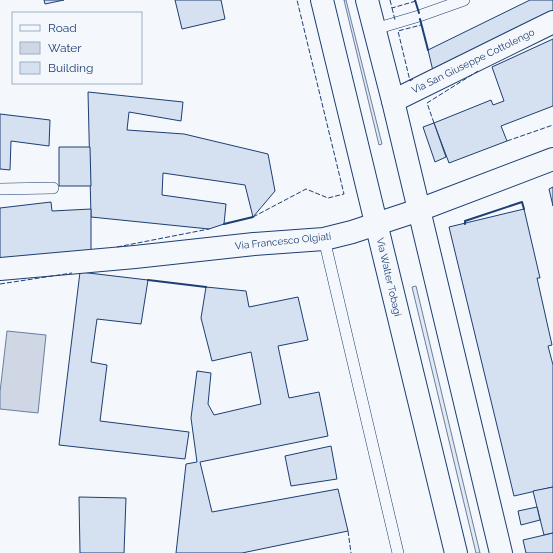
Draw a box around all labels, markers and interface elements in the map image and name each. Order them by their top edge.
legend [12,12,142,84]
text: Road [48,21,77,35]
street label: Via San Giuseppe Cottolengo [410,26,536,96]
text: Water [48,41,82,55]
text: Building [48,61,94,75]
street label: Via Francesco Olgiati [234,230,332,252]
street label: Via Walter Tobagi [375,237,403,317]

